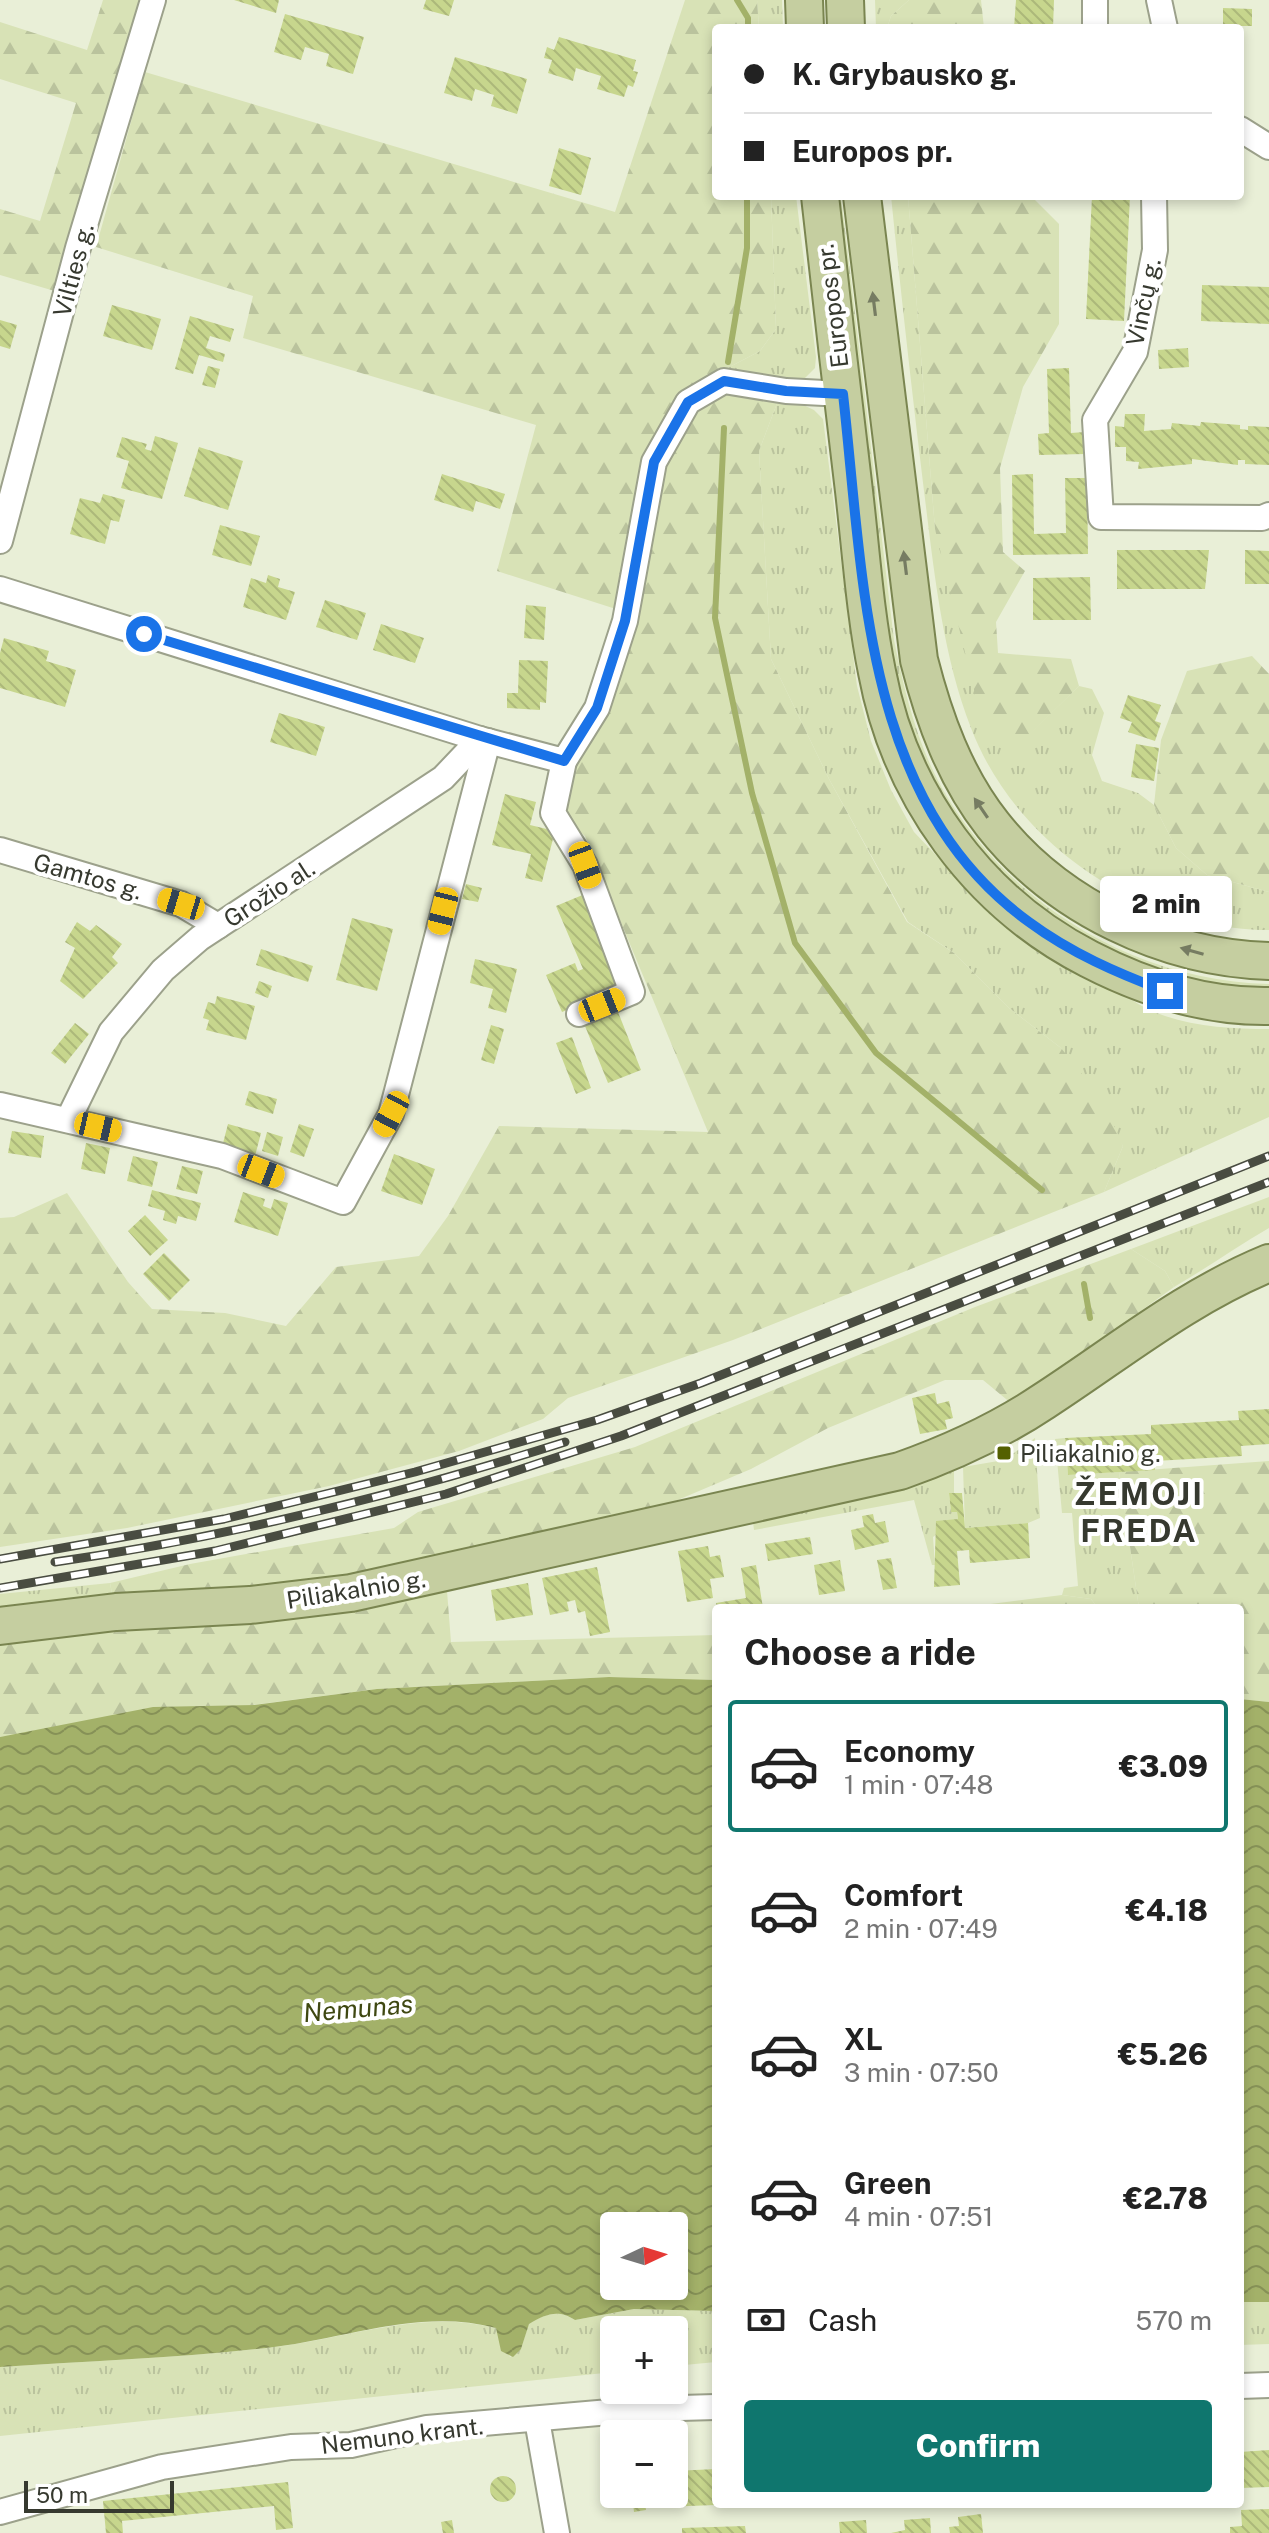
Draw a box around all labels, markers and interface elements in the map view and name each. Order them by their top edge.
text: K. Grybausko g. [792,56,1017,92]
text: Europos pr. [792,133,953,169]
street label: Vilties g. [47,220,99,320]
street label: Europos pr. [811,242,853,370]
street label: Vinčų g. [1120,255,1166,349]
one-way arrow [867,292,880,317]
one-way arrow [898,550,911,575]
route start [126,616,162,652]
one-way arrow [974,797,989,818]
car [566,838,604,892]
street label: Gamtos g. [30,847,146,905]
street label: Grožio al. [218,853,320,933]
callout: 2 min [1099,875,1231,931]
car [426,885,460,937]
car [155,886,207,922]
text: 2 min [1131,888,1201,919]
one-way arrow [1179,944,1204,956]
route end [1147,973,1183,1009]
car [575,985,629,1025]
car [369,1087,413,1141]
car [72,1110,124,1144]
car [234,1151,288,1191]
place label: Piliakalnio g. [1020,1439,1161,1467]
marker: Piliakalnio g. [995,1444,1013,1462]
district label: ŽEMOJI FREDA [1074,1475,1204,1549]
street label: Piliakalnio g. [284,1564,428,1614]
text: Choose a ride [744,1631,976,1673]
icon: car [748,1730,820,1802]
text: Economy [844,1733,975,1769]
text: €3.09 [1119,1748,1208,1784]
text: 1 min · 07:48 [844,1769,993,1800]
icon: car [748,1874,820,1946]
text: Comfort [844,1877,963,1913]
text: €4.18 [1125,1892,1208,1928]
text: 2 min · 07:49 [844,1913,998,1944]
water label: Nemunas [302,1988,414,2028]
icon: car [748,2018,820,2090]
text: XL [844,2021,883,2057]
text: €5.26 [1118,2036,1208,2072]
text: 3 min · 07:50 [844,2057,999,2088]
icon: car [748,2162,820,2234]
text: Green [844,2165,931,2201]
text: €2.78 [1123,2180,1208,2216]
text: 4 min · 07:51 [844,2201,993,2232]
north arrow [600,2212,688,2300]
map controls [600,2212,688,2508]
icon: cash [744,2298,788,2342]
text: Cash [808,2302,877,2338]
text: 570 m [1136,2305,1212,2336]
button: + [600,2316,688,2404]
button: Confirm [744,2400,1212,2492]
street label: Nemuno krant. [319,2411,485,2459]
button: − [600,2420,688,2508]
scale bar [24,2477,174,2513]
text: 50 m [36,2482,88,2508]

